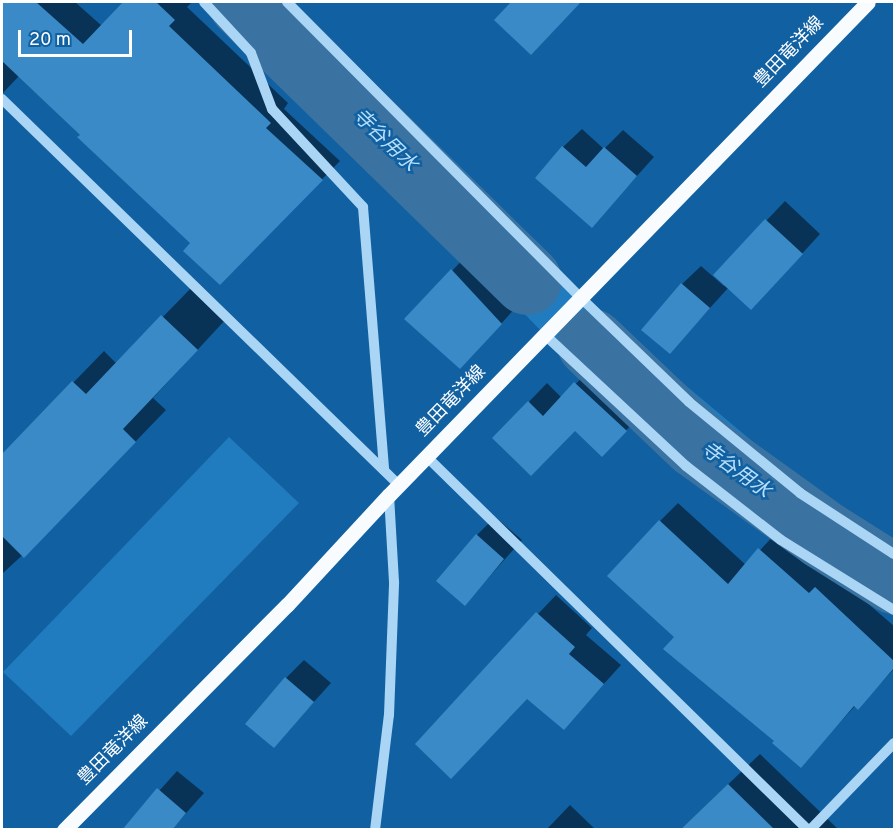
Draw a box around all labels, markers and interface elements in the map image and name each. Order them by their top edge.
street label: 豊田竜洋線 [751,13,829,93]
scale bar [21,18,135,56]
text: 20 m [29,29,71,52]
water label: 寺谷用水 [347,105,421,177]
street label: 豊田竜洋線 [413,362,491,442]
water label: 寺谷用水 [696,438,774,504]
street label: 豊田竜洋線 [75,712,153,790]

